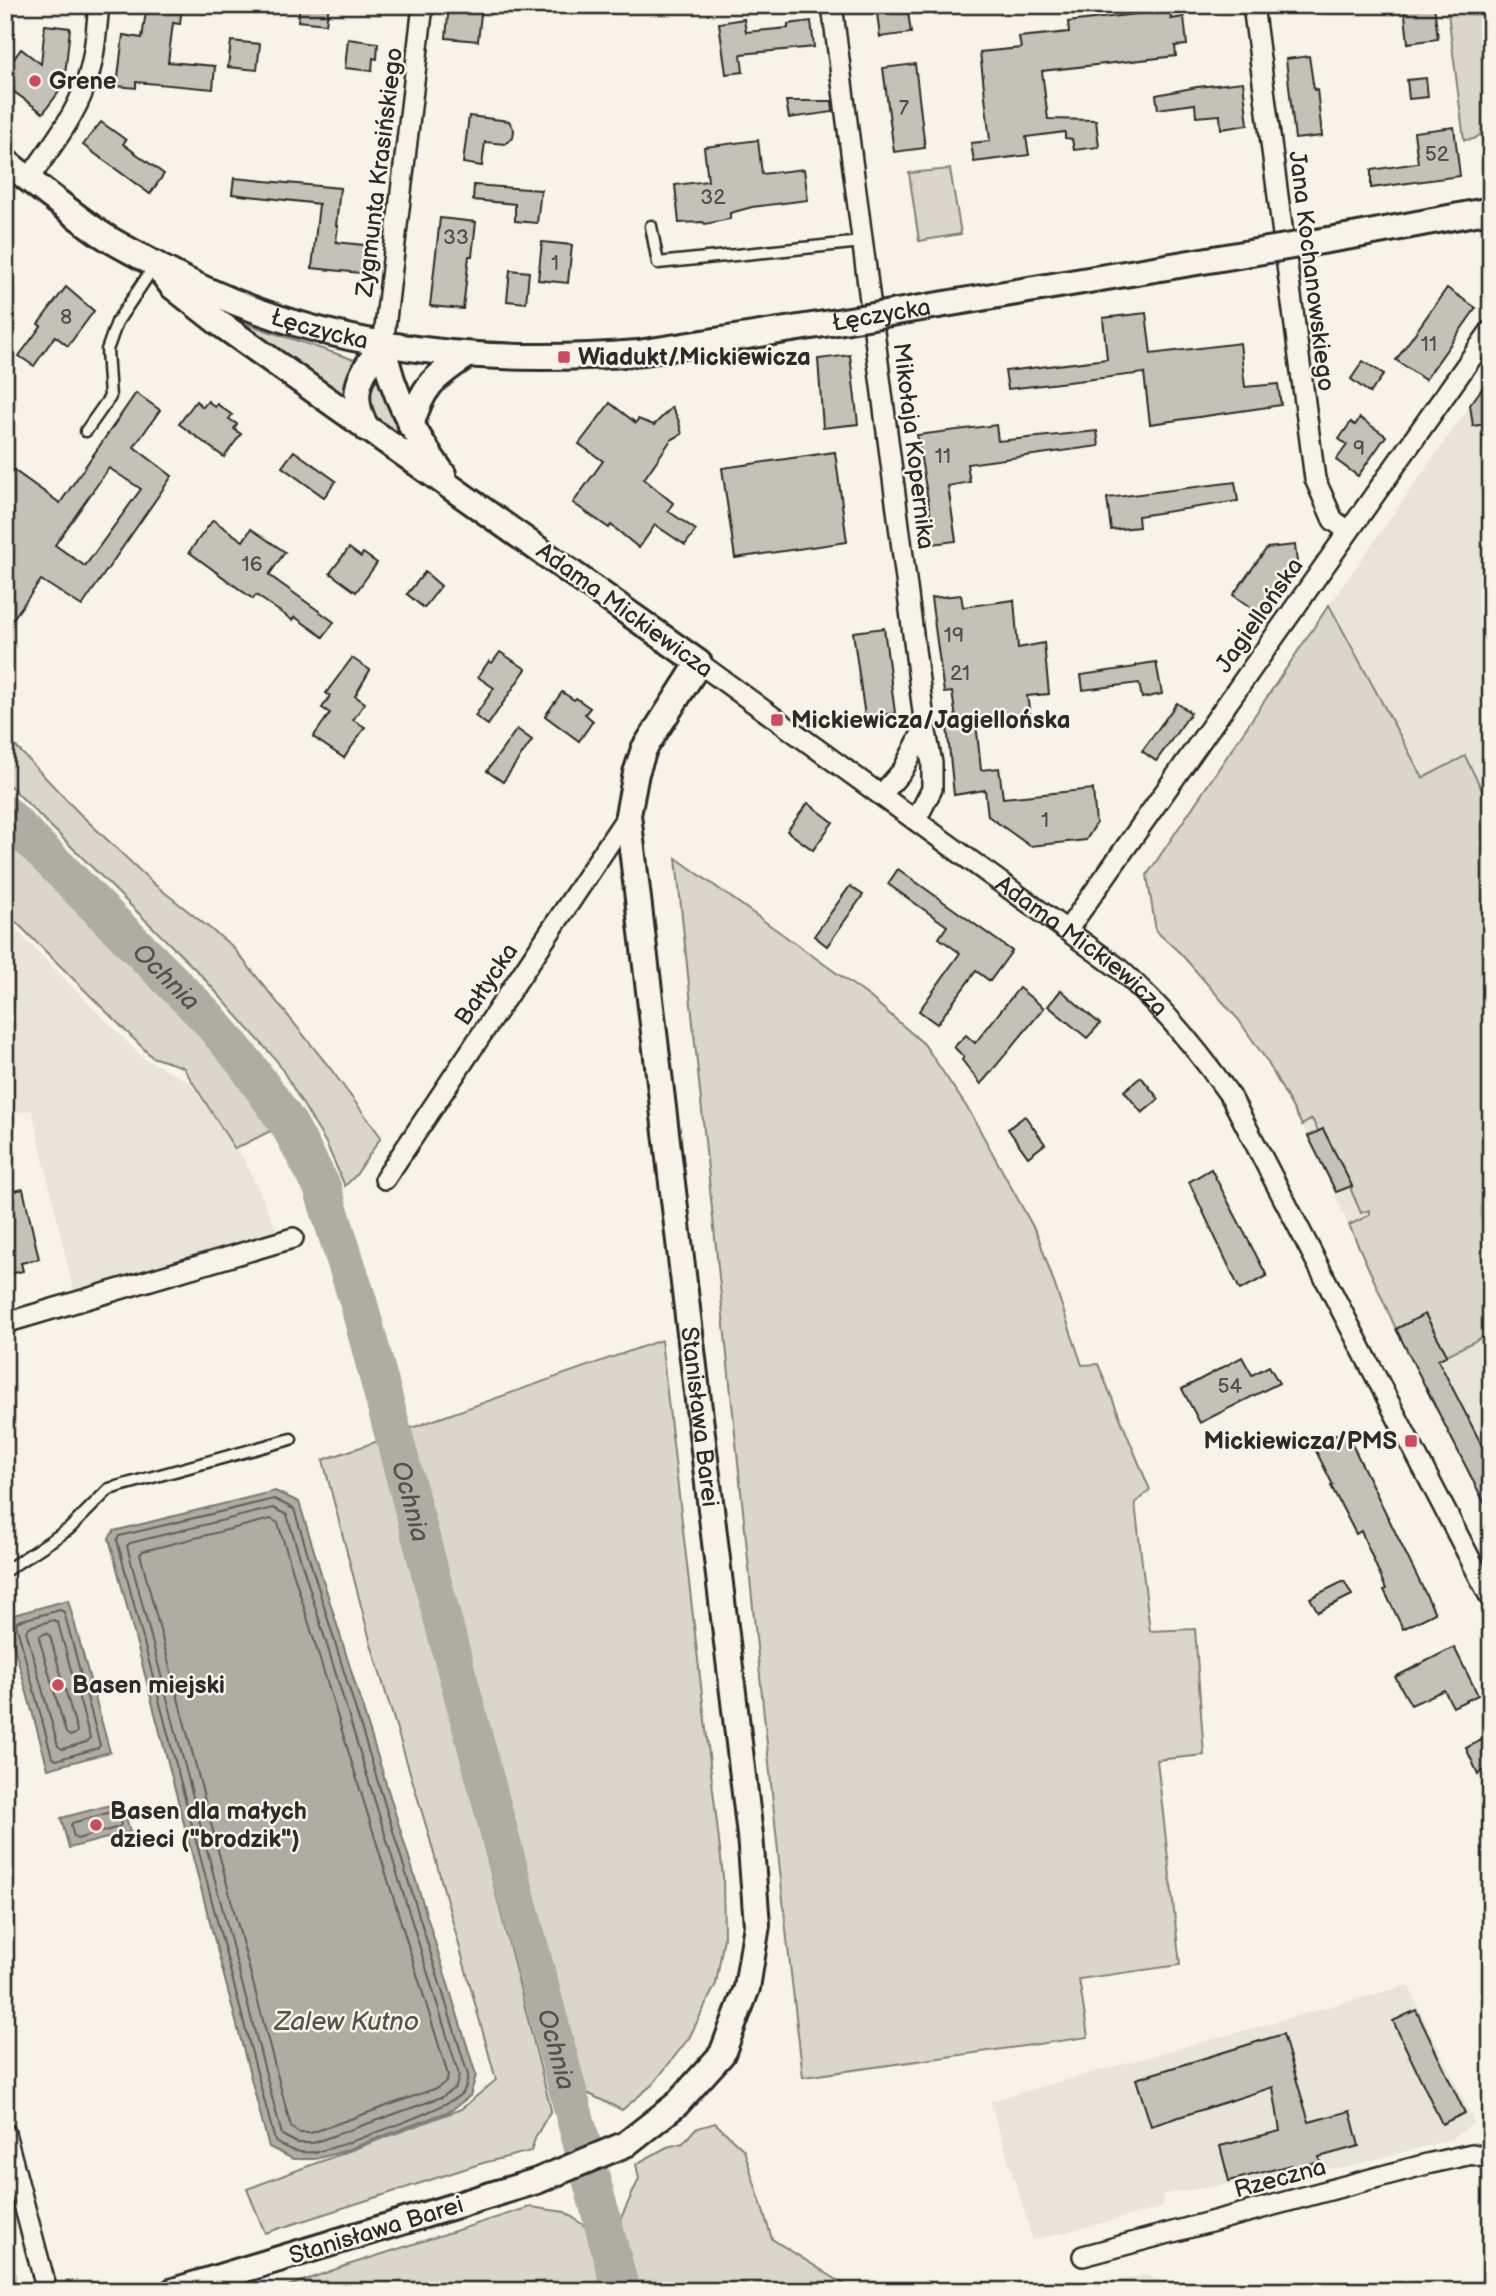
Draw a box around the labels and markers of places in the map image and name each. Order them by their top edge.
place label: Grene [49,67,117,96]
marker: Grene [27,73,43,89]
place label: Wiadukt/Mickiewicza [578,343,811,372]
marker: Wiadukt/Mickiewicza [556,349,572,365]
place label: Mickiewicza/Jagiellońska [791,706,1070,735]
marker: Mickiewicza/Jagiellońska [769,712,785,728]
place label: Mickiewicza/PMS [1204,1427,1397,1456]
marker: Mickiewicza/PMS [1403,1433,1419,1449]
place label: Basen miejski [72,1671,225,1700]
marker: Basen miejski [50,1677,66,1693]
place label: Basen dla małych dzieci ("brodzik") [110,1797,307,1854]
marker: Basen dla małych dzieci ("brodzik") [88,1817,104,1833]

